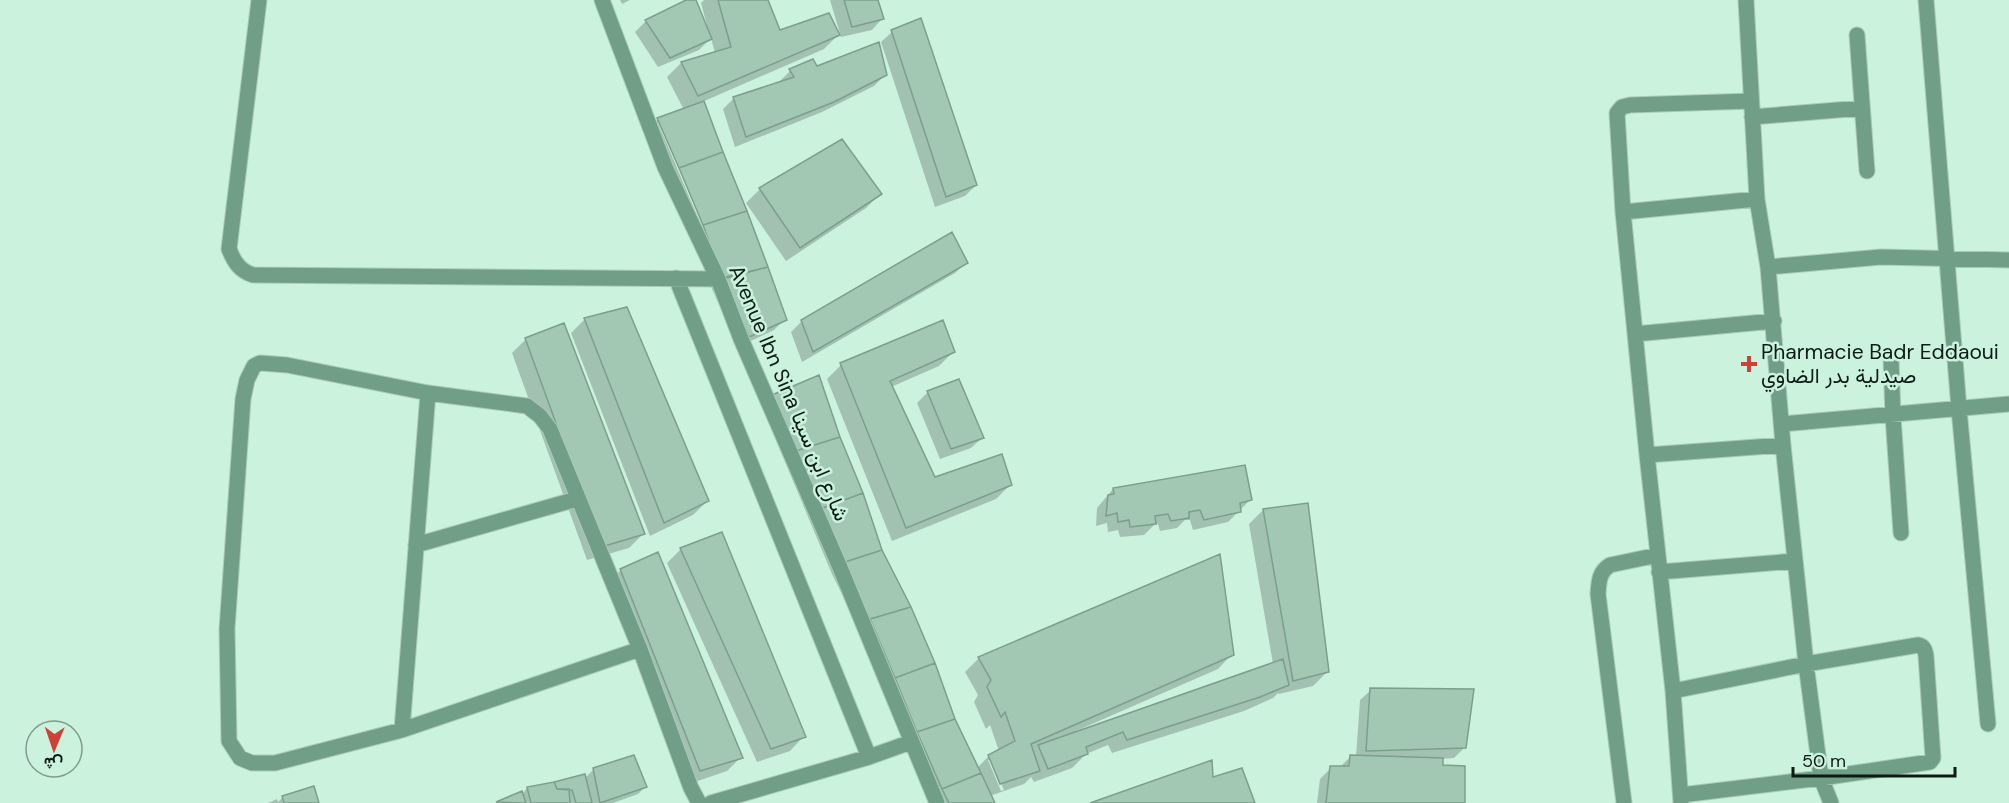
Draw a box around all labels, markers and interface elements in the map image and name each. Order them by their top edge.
street label: Avenue Ibn Sina شارع ابن سينا [722,261,856,525]
place label: Pharmacie Badr Eddaoui صيدلية بدر الضاوي [1761,338,1999,393]
marker: Pharmacie Badr Eddaoui صيدلية بدر الضاوي [1742,357,1756,371]
north arrow [24,719,84,779]
scale bar [1793,740,1955,778]
text: 50 m [1802,749,1846,773]
text: ش [44,753,63,774]

